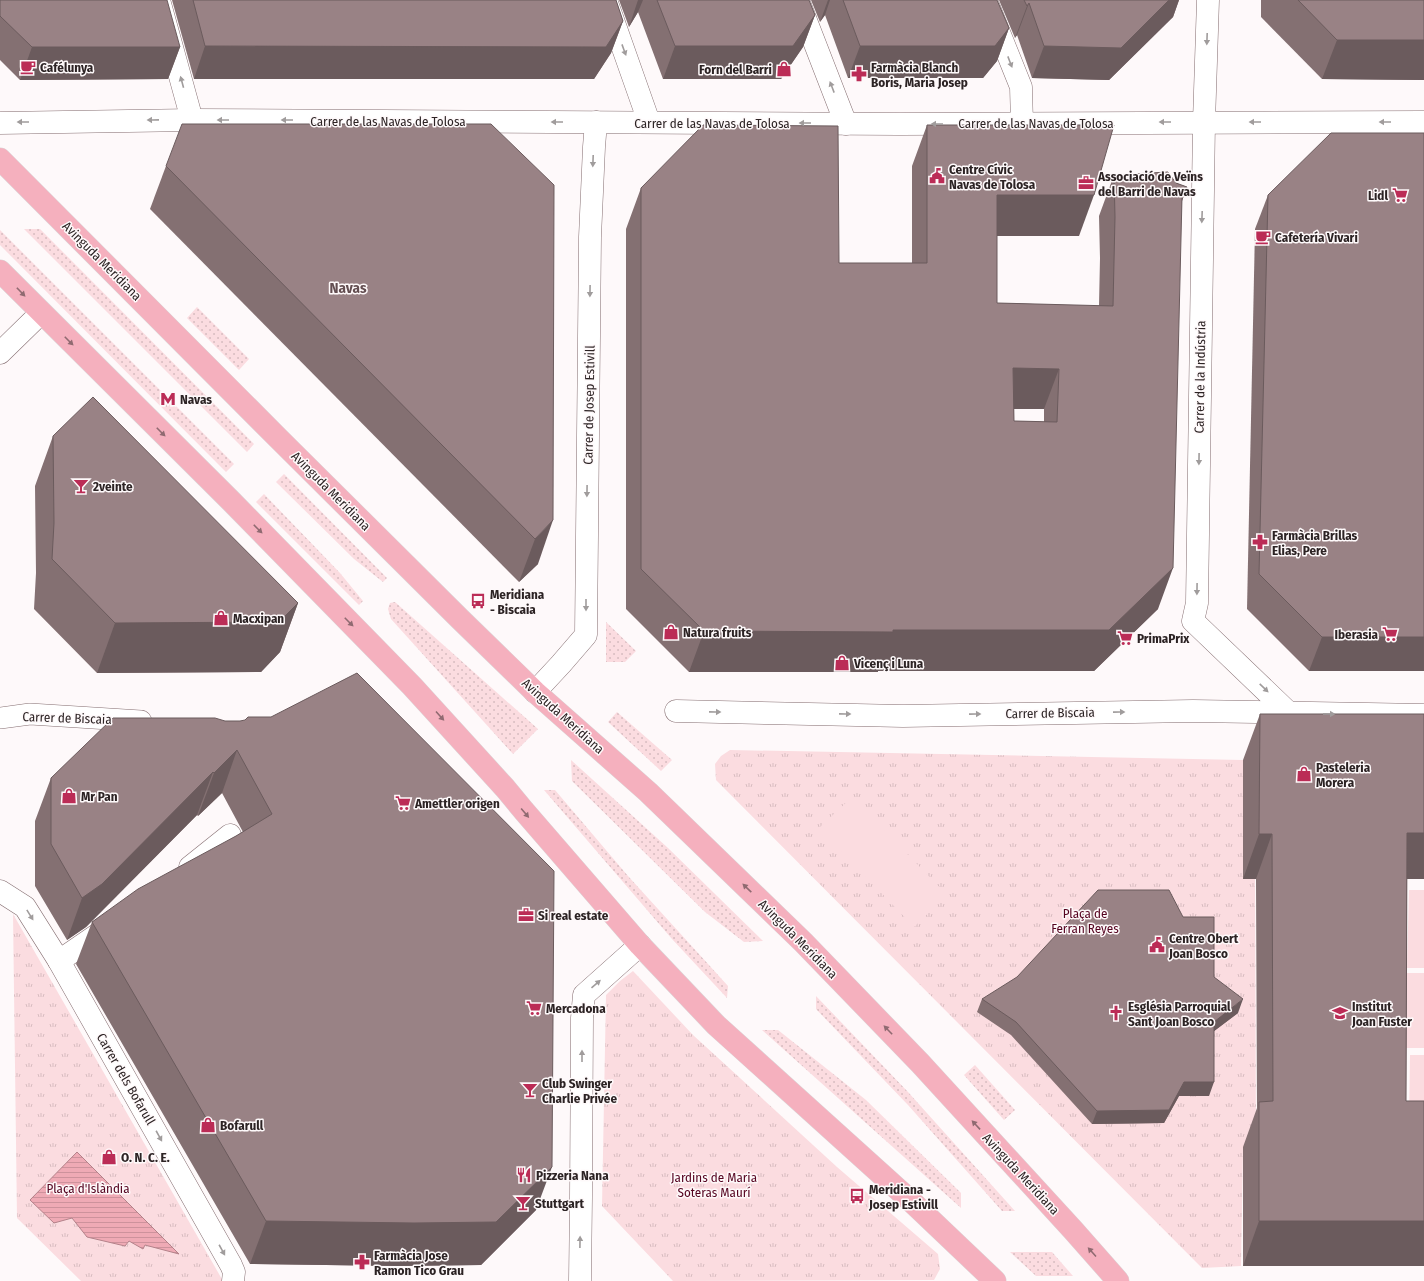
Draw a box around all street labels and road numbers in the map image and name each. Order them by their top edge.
street label: Carrer de las Navas de Tolosa [310,114,466,129]
street label: Carrer de las Navas de Tolosa [634,116,790,131]
street label: Carrer de las Navas de Tolosa [958,116,1114,131]
street label: Avinguda Meridiana [59,218,145,304]
street label: Carrer de la Indústria [1192,320,1208,434]
street label: Carrer de Josep Estivill [580,345,598,465]
street label: Avinguda Meridiana [288,448,374,534]
street label: Avinguda Meridiana [519,675,607,757]
street label: Carrer de Biscaia [1005,705,1095,721]
street label: Carrer de Biscaia [22,709,112,727]
street label: Avinguda Meridiana [755,896,841,982]
street label: Carrer dels Bofarull [94,1031,159,1128]
street label: Avinguda Meridiana [980,1130,1062,1218]

